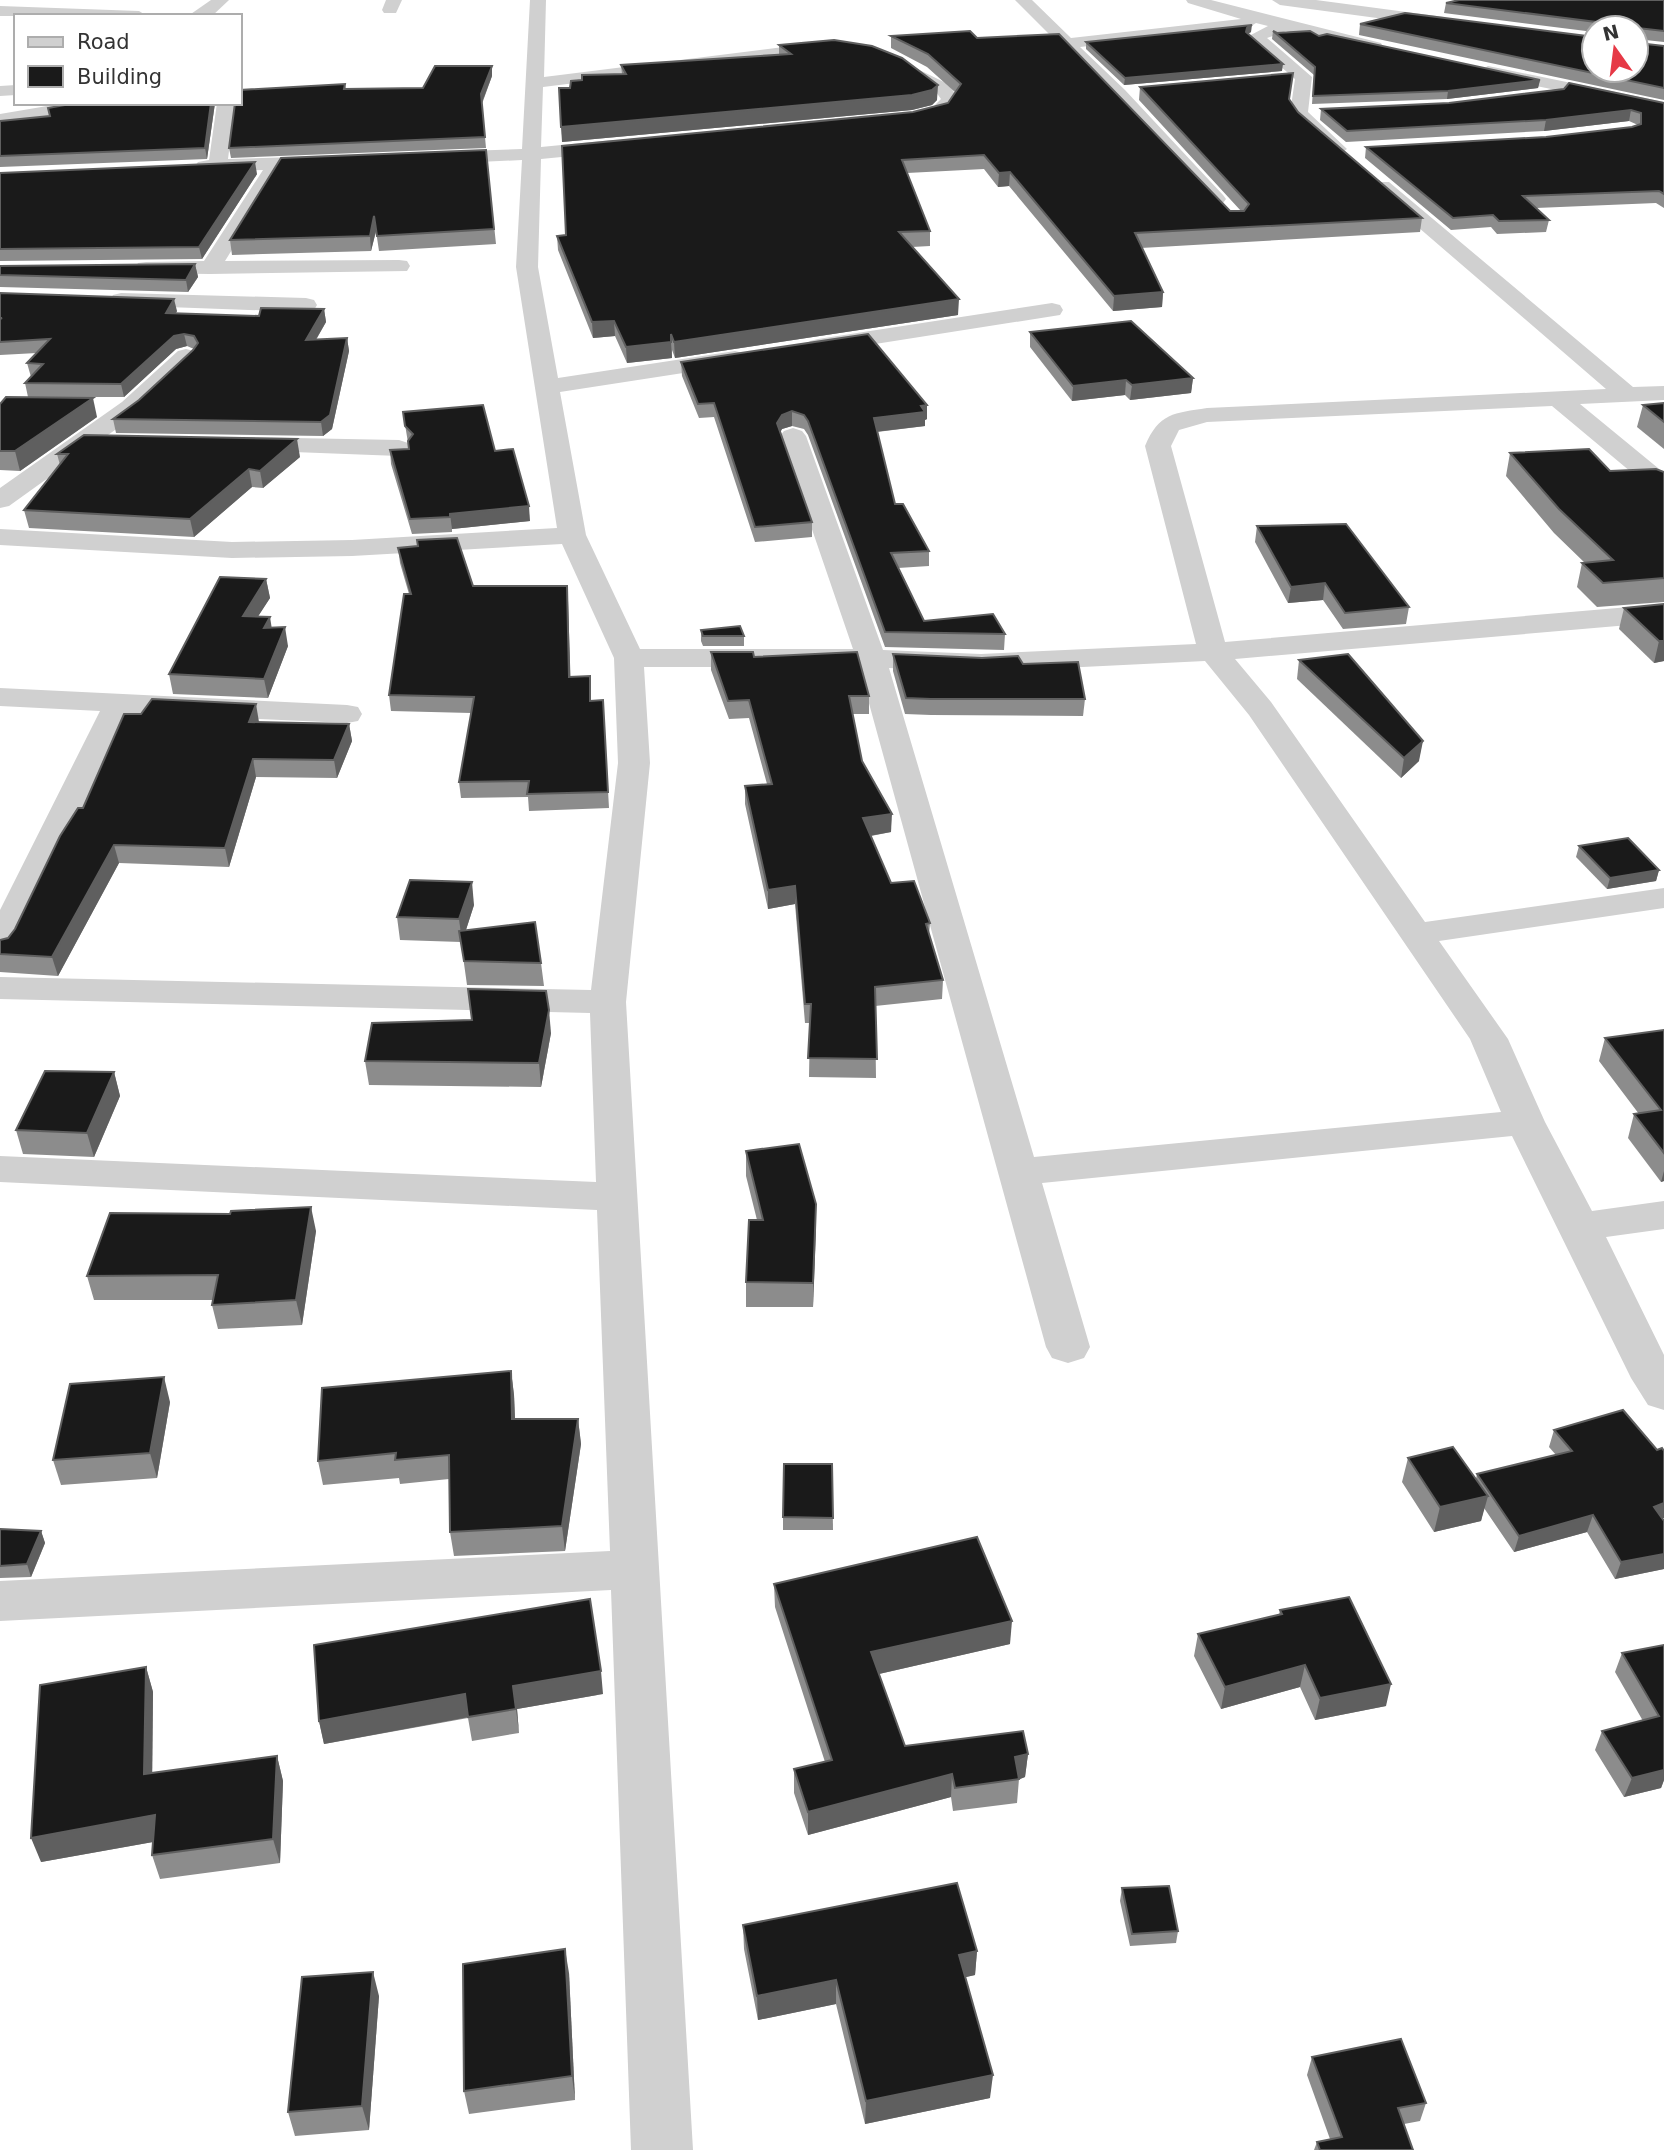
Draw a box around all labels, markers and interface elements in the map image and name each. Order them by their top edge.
legend [14,14,242,105]
north arrow [1580,14,1650,84]
text: N [1601,20,1621,45]
text: Road [77,30,130,54]
text: Building [77,65,162,89]

